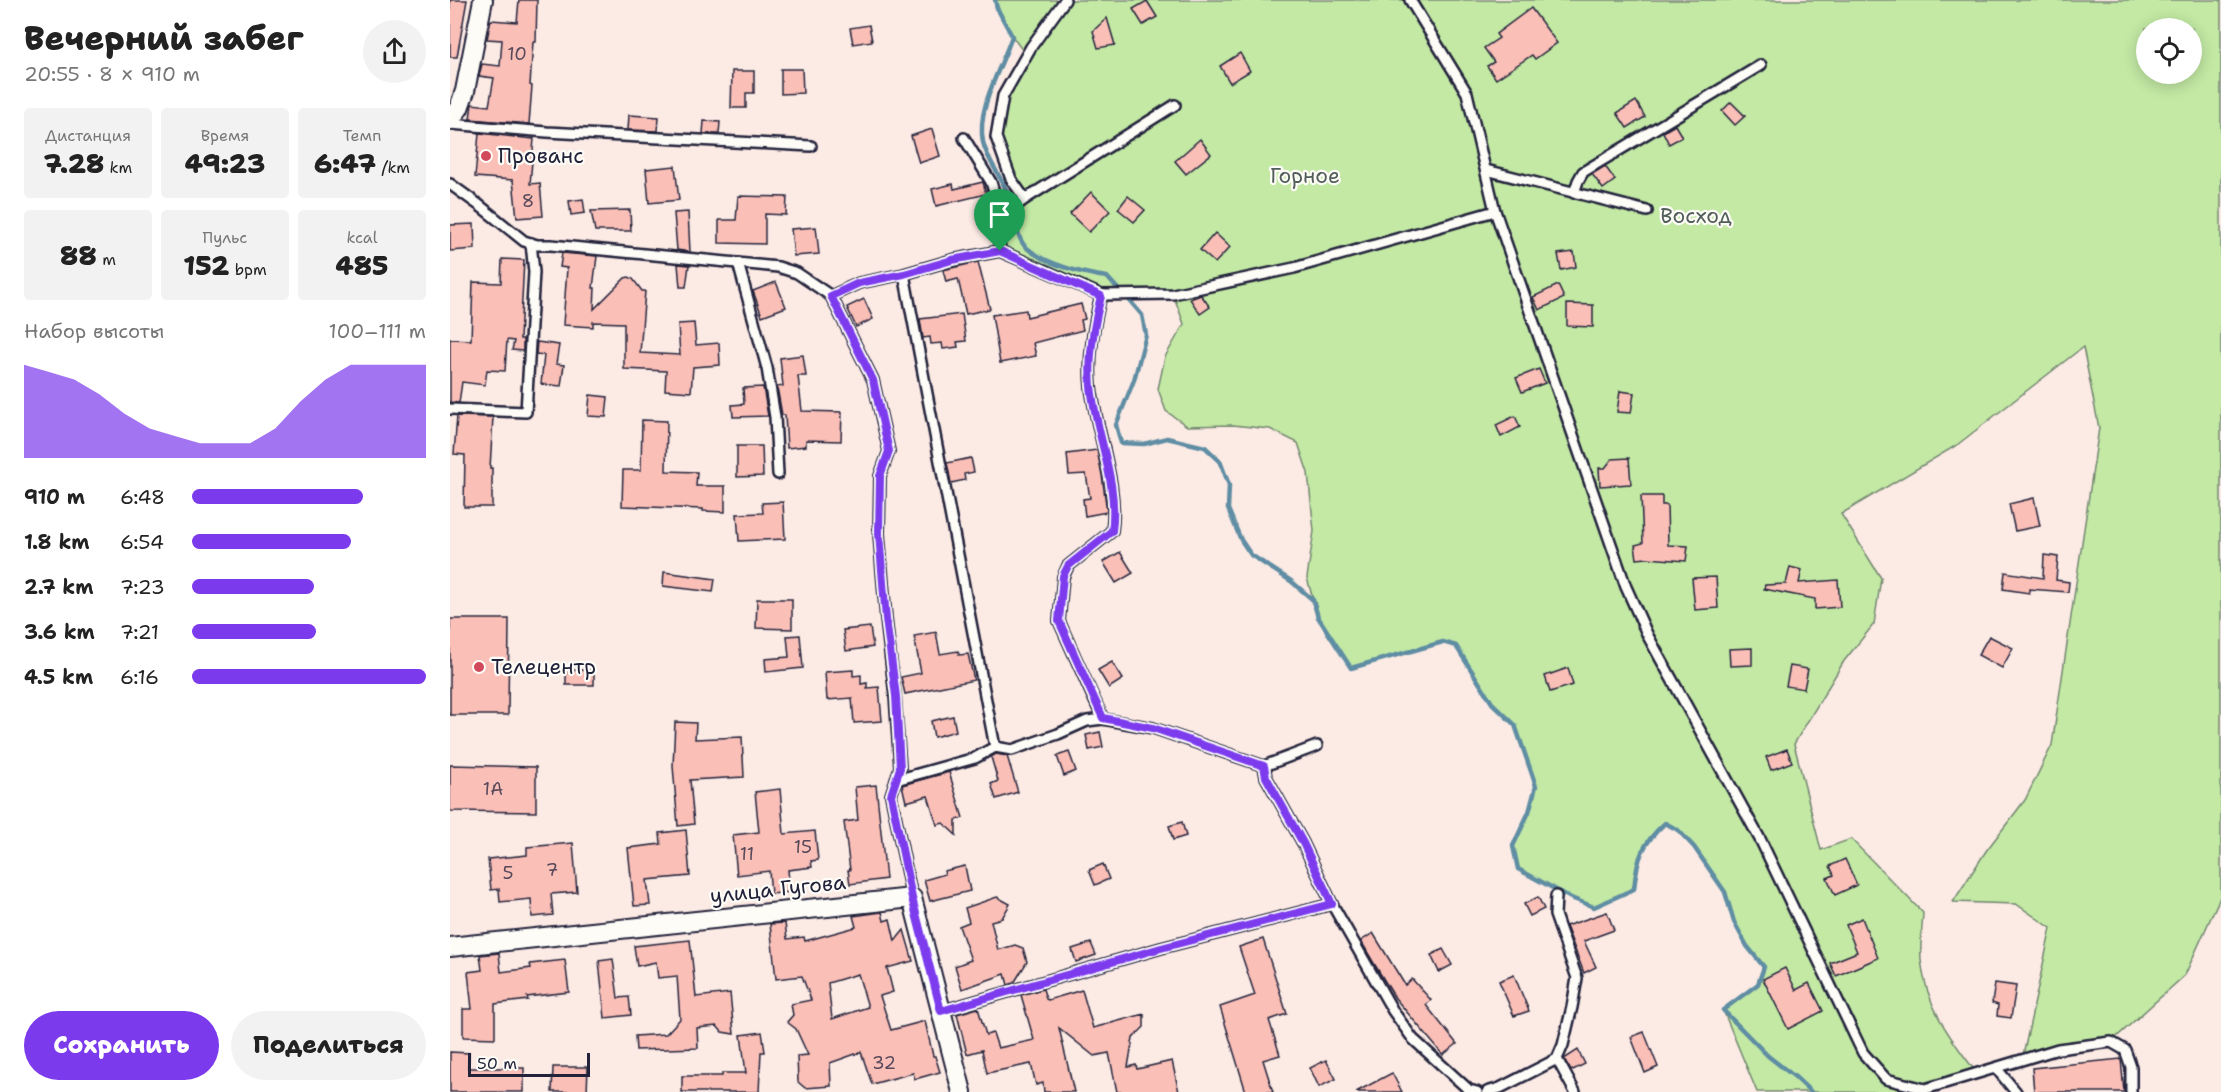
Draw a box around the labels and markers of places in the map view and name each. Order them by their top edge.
place label: Прованс [498,142,584,170]
marker: Прованс [479,149,493,163]
pin [974,189,1025,251]
place label: Телецентр [491,653,596,681]
marker: Телецентр [472,660,486,674]

